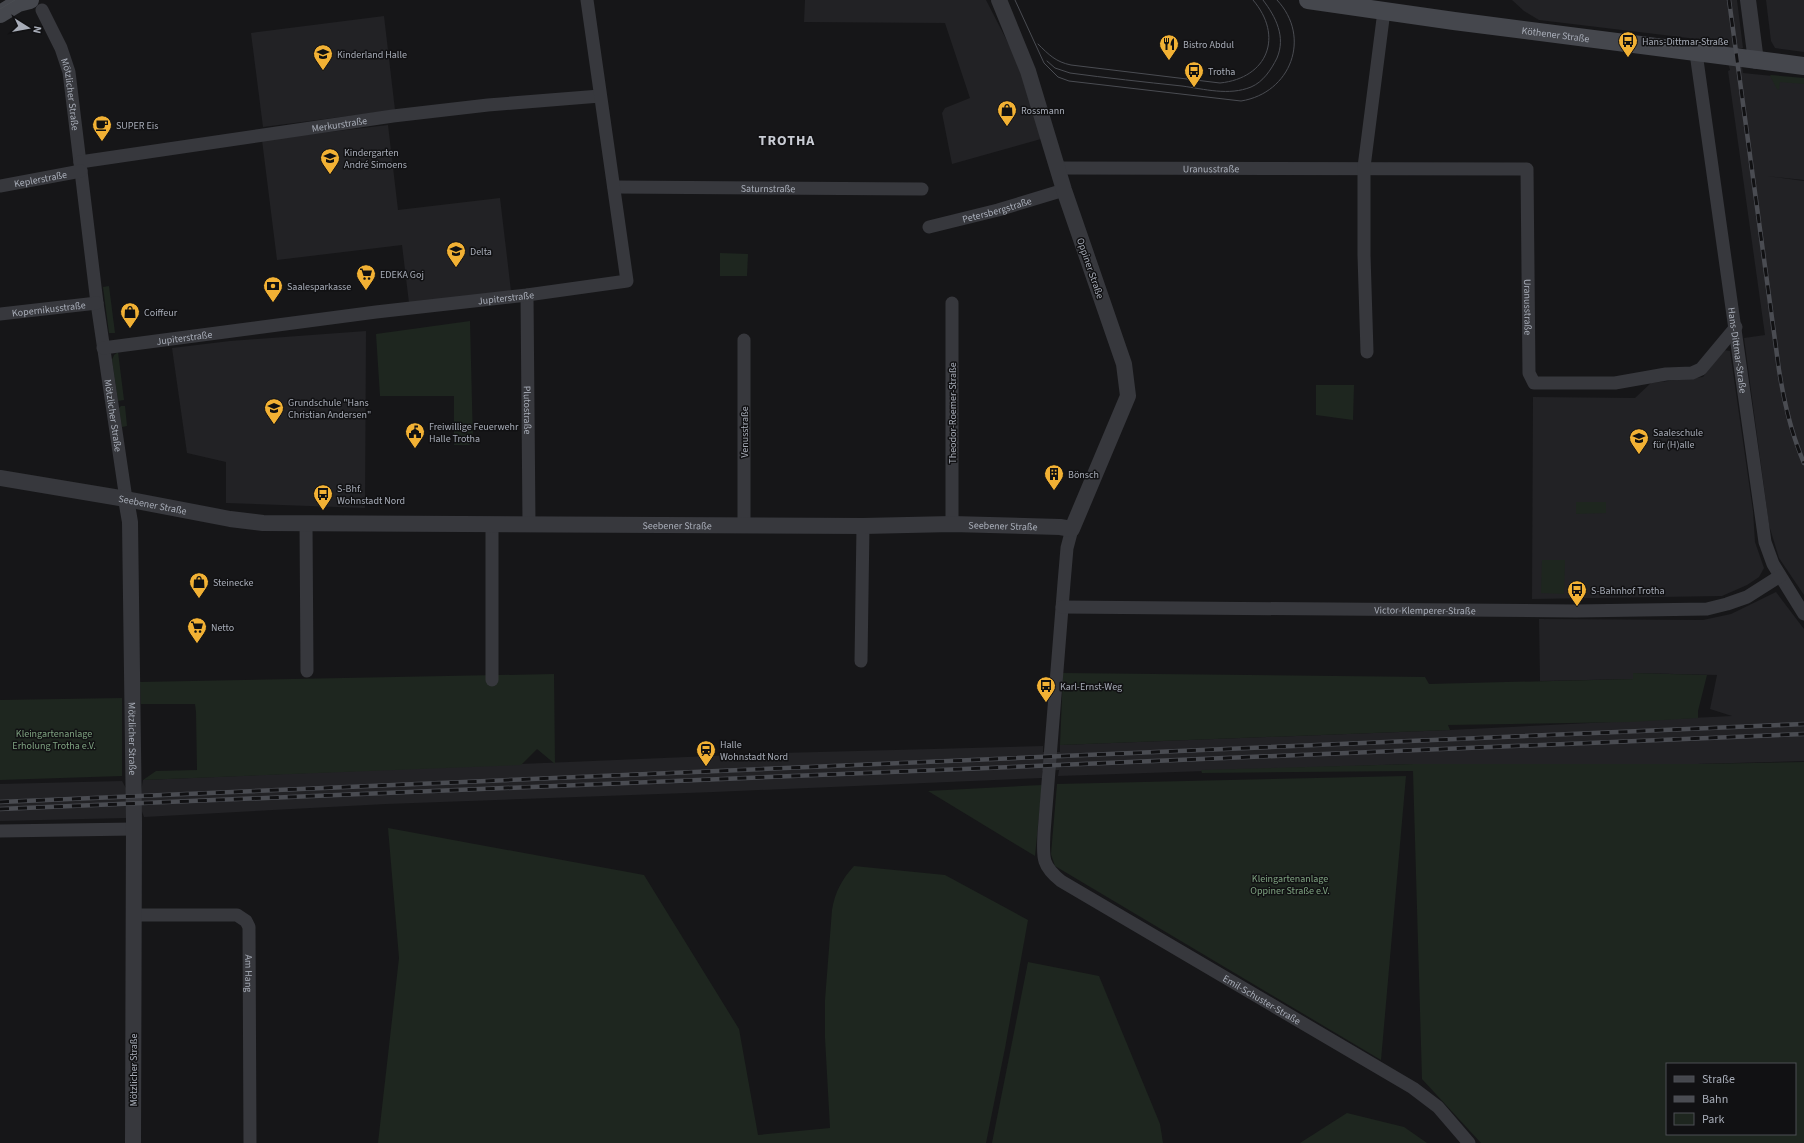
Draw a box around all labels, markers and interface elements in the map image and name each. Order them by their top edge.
north arrow [8,8,48,48]
street label: Köthener Straße [1521,24,1590,46]
text: N [29,25,45,35]
bus stop icon: Hans-Dittmar-Straße [1617,30,1639,58]
restaurant icon: Bistro Abdul [1158,33,1180,61]
place label: Hans-Dittmar-Straße [1642,35,1729,49]
place label: Bistro Abdul [1183,38,1234,52]
school or university icon: Kinderland Halle [312,43,334,71]
place label: Kinderland Halle [337,48,407,62]
street label: Mötzlicher Straße [57,56,82,131]
bus stop icon: Trotha [1183,60,1205,88]
place label: Trotha [1208,65,1235,79]
shop icon: Rossmann [996,99,1018,127]
place label: Rossmann [1021,104,1065,118]
cafe icon: SUPER Eis [91,114,113,142]
street label: Merkurstraße [311,114,368,136]
place label: SUPER Eis [116,119,158,133]
district label: TROTHA [759,131,815,151]
place label: Kindergarten André Simoens [344,146,407,172]
school or university icon: Kindergarten André Simoens [319,147,341,175]
street label: Uranusstraße [1183,162,1239,176]
street label: Keplerstraße [13,168,68,191]
street label: Saturnstraße [741,182,795,196]
street label: Petersbergstraße [961,194,1034,227]
street label: Oppiner Straße [1073,236,1107,301]
school or university icon: Delta [445,240,467,268]
place label: Delta [470,245,492,259]
supermarket icon: EDEKA Goj [355,263,377,291]
place label: EDEKA Goj [380,268,424,282]
bank icon: Saalesparkasse [262,275,284,303]
street label: Uranusstraße [1520,279,1535,335]
place label: Saalesparkasse [287,280,351,294]
street label: Jupiterstraße [477,288,535,308]
street label: Kopernikusstraße [11,298,86,321]
shop icon: Coiffeur [119,301,141,329]
place label: Coiffeur [144,306,178,320]
street label: Hans-Dittmar-Straße [1724,306,1750,394]
street label: Jupiterstraße [156,328,213,349]
street label: Theodor-Roemer-Straße [946,362,960,464]
street label: Mötzlicher Straße [100,378,125,453]
street label: Plutostraße [520,386,534,434]
place label: Grundschule "Hans Christian Andersen" [288,396,371,422]
school or university icon: Grundschule "Hans Christian Andersen" [263,397,285,425]
street label: Venusstraße [738,406,752,458]
place label: Freiwillige Feuerwehr Halle Trotha [429,420,519,446]
public building icon: Freiwillige Feuerwehr Halle Trotha [404,421,426,449]
place label: Saaleschule für (H)alle [1653,426,1703,452]
school or university icon: Saaleschule für (H)alle [1628,427,1650,455]
building icon: Bönsch [1043,463,1065,491]
place label: Bönsch [1068,468,1099,482]
place label: S-Bhf. Wohnstadt Nord [337,482,405,508]
bus stop icon: S-Bhf. Wohnstadt Nord [312,483,334,511]
street label: Seebener Straße [117,492,188,519]
street label: Seebener Straße [968,518,1038,534]
street label: Seebener Straße [642,519,712,533]
shop icon: Steinecke [188,571,210,599]
place label: Steinecke [213,576,254,590]
bus stop icon: S-Bahnhof Trotha [1566,579,1588,607]
place label: S-Bahnhof Trotha [1591,584,1665,598]
street label: Victor-Klemperer-Straße [1374,603,1476,618]
supermarket icon: Netto [186,616,208,644]
place label: Netto [211,621,234,635]
bus stop icon: Karl-Ernst-Weg [1035,675,1057,703]
place label: Karl-Ernst-Weg [1060,680,1122,694]
street label: Mötzlicher Straße [124,702,139,775]
park label: Kleingartenanlage Erholung Trotha e.V. [12,727,96,753]
place label: Halle Wohnstadt Nord [720,738,788,764]
station icon: Halle Wohnstadt Nord [695,739,717,767]
park label: Kleingartenanlage Oppiner Straße e.V. [1250,872,1330,898]
street label: Am Hang [241,955,255,992]
street label: Emil-Schuster-Straße [1220,972,1303,1029]
street label: Mötzlicher Straße [127,1033,141,1107]
legend [1666,1063,1796,1135]
text: Straße [1702,1071,1735,1088]
text: Bahn [1702,1091,1728,1108]
text: Park [1702,1111,1724,1128]

